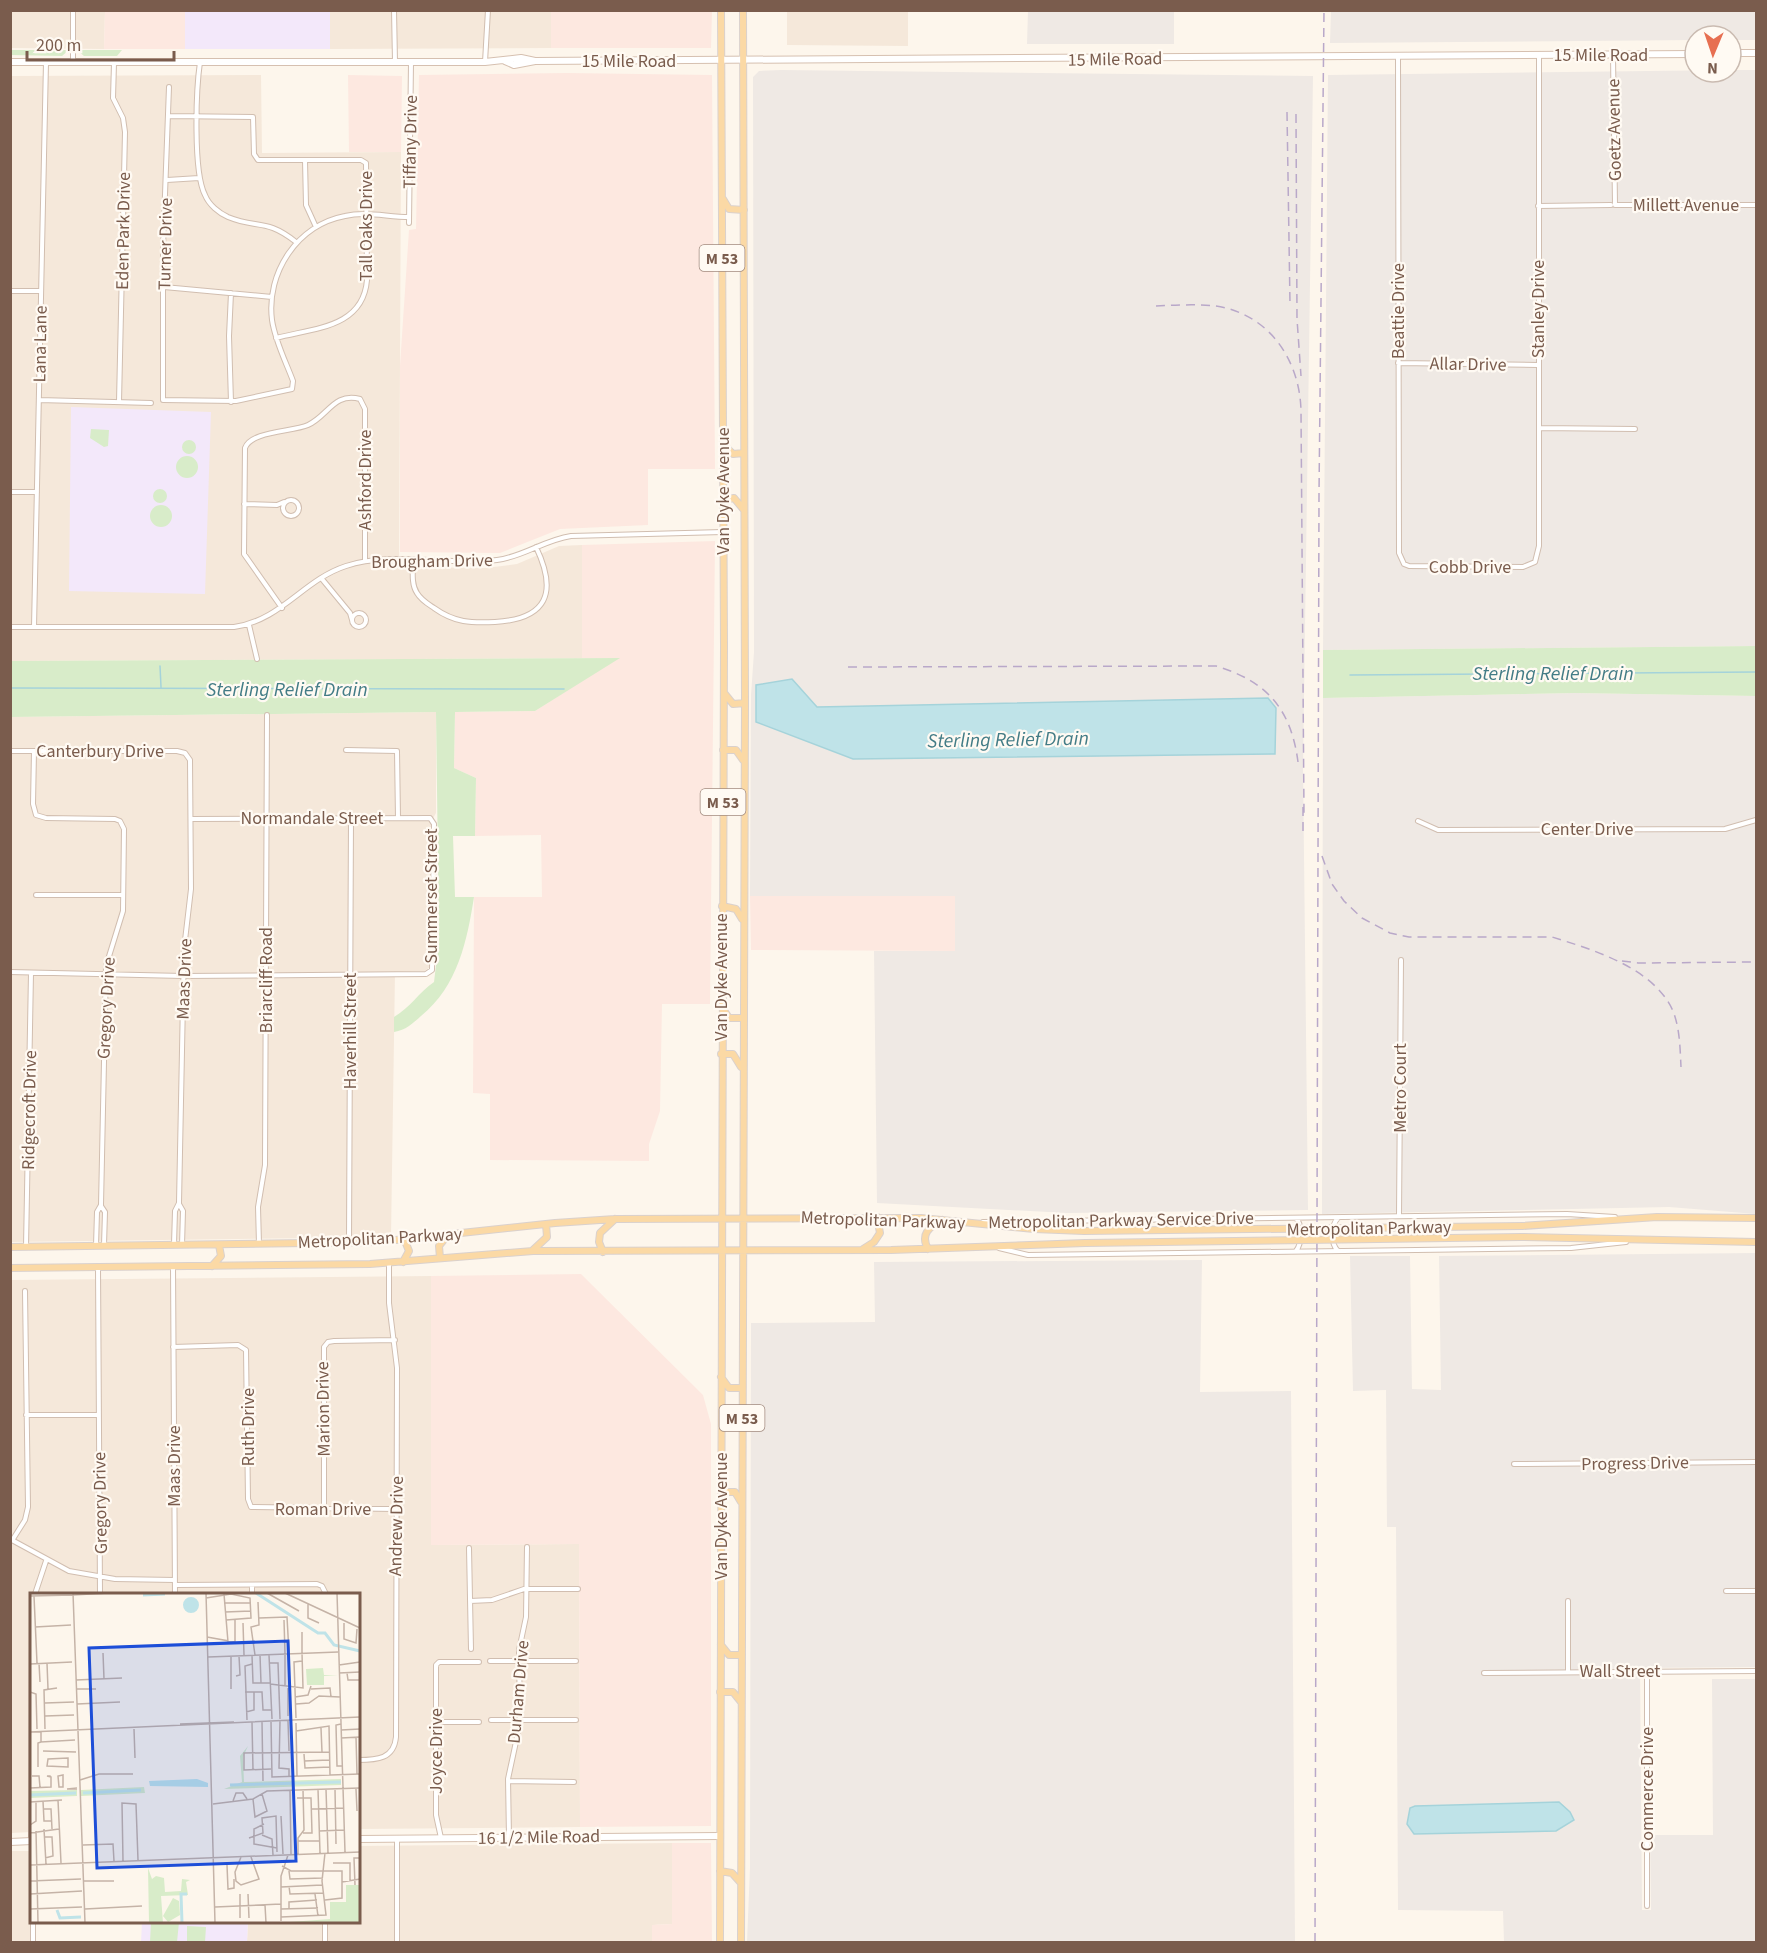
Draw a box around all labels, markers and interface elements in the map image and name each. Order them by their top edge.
scale bar [27,24,174,62]
north arrow [1683,24,1743,84]
text: 200 m [36,33,81,58]
street label: 15 Mile Road [1554,43,1648,68]
street label: 15 Mile Road [1067,46,1163,73]
street label: 15 Mile Road [582,49,676,74]
text: N [1707,57,1718,79]
street label: Goetz Avenue [1601,79,1628,181]
street label: Tiffany Drive [397,95,424,189]
street label: Tall Oaks Drive [354,171,379,281]
street label: Eden Park Drive [110,172,137,290]
street label: Millett Avenue [1633,193,1739,218]
street label: Turner Drive [152,197,179,290]
road number: M 53 [700,245,744,271]
street label: Stanley Drive [1526,260,1551,358]
street label: Beattie Drive [1386,263,1411,359]
street label: Lana Lane [27,305,54,383]
street label: Allar Drive [1429,351,1507,378]
street label: Van Dyke Avenue [711,427,736,555]
street label: Ashford Drive [353,429,378,531]
street label: Brougham Drive [371,548,493,575]
street label: Cobb Drive [1429,555,1511,580]
water label: Sterling Relief Drain [1472,660,1634,688]
water label: Sterling Relief Drain [206,676,368,704]
water label: Sterling Relief Drain [927,725,1089,755]
street label: Canterbury Drive [36,739,164,764]
road number: M 53 [700,789,746,815]
street label: Normandale Street [241,806,383,831]
street label: Center Drive [1541,817,1633,842]
street label: Summerset Street [419,828,444,964]
street label: Van Dyke Avenue [709,913,734,1041]
street label: Briarcliff Road [254,927,279,1033]
street label: Maas Drive [171,938,198,1020]
street label: Gregory Drive [91,956,122,1060]
street label: Haverhill Street [338,973,363,1089]
street label: Metro Court [1388,1043,1413,1133]
street label: Ridgecroft Drive [16,1050,43,1170]
street label: Metropolitan Parkway [800,1205,966,1236]
street label: Metropolitan Parkway Service Drive [988,1206,1254,1235]
street label: Metropolitan Parkway [1286,1215,1452,1242]
street label: Metropolitan Parkway [297,1222,463,1255]
street label: Marion Drive [310,1361,337,1457]
street label: Ruth Drive [236,1388,261,1466]
road number: M 53 [720,1405,764,1431]
street label: Maas Drive [162,1425,187,1507]
street label: Progress Drive [1581,1450,1689,1477]
street label: Gregory Drive [87,1452,114,1554]
street label: Van Dyke Avenue [709,1452,734,1580]
street label: Andrew Drive [383,1476,410,1576]
street label: Roman Drive [275,1497,371,1522]
inset map [30,1593,360,1923]
street label: Durham Drive [502,1639,535,1745]
street label: Wall Street [1580,1659,1660,1684]
street label: Joyce Drive [424,1708,449,1794]
street label: Commerce Drive [1635,1727,1660,1851]
street label: 16 1/2 Mile Road [478,1824,600,1851]

